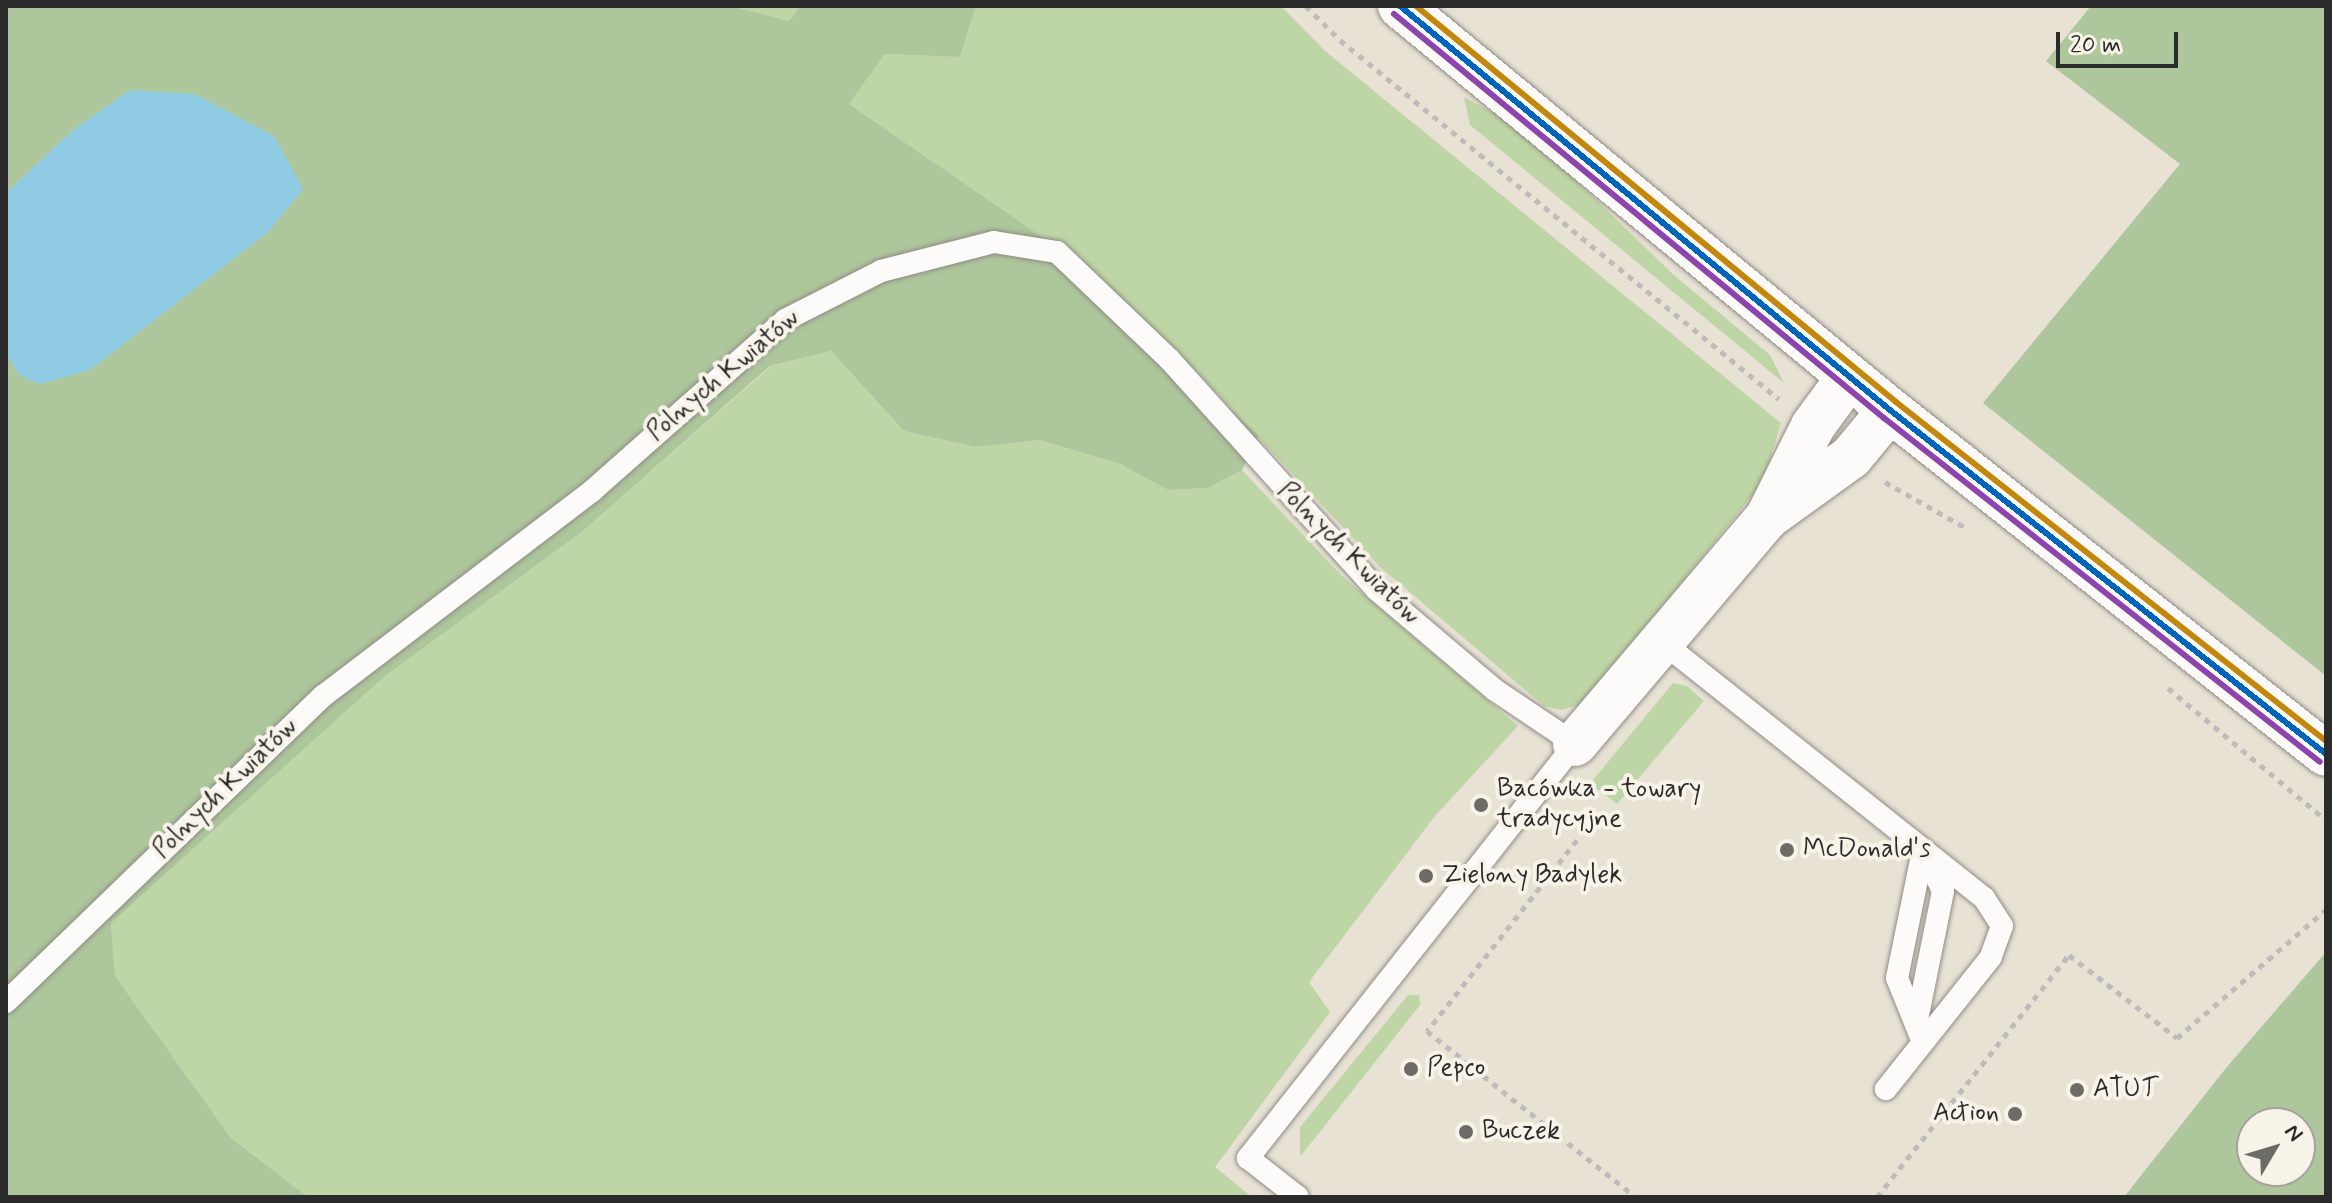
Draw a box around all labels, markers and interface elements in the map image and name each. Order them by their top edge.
scale bar [2060,16,2182,66]
text: 20 m [2070,30,2121,61]
street label: Polnych Kwiatów [641,303,807,449]
street label: Polnych Kwiatów [1270,476,1426,632]
street label: Polnych Kwiatów [147,712,305,866]
place label: Bacówka - towary tradycyjne [1497,774,1701,836]
marker: Bacówka - towary tradycyjne [1472,796,1490,814]
place label: McDonald's [1803,834,1931,866]
marker: McDonald's [1778,841,1796,859]
place label: Zielony Badylek [1442,860,1624,892]
marker: Zielony Badylek [1417,867,1435,885]
place label: Pepco [1427,1053,1485,1085]
marker: Pepco [1402,1060,1420,1078]
place label: ATUT [2093,1074,2158,1106]
marker: ATUT [2068,1081,2086,1099]
place label: Action [1933,1098,1999,1130]
marker: Action [2006,1105,2024,1123]
north arrow [2236,1107,2316,1187]
place label: Buczek [1482,1116,1560,1148]
text: N [2278,1119,2309,1148]
marker: Buczek [1457,1123,1475,1141]

